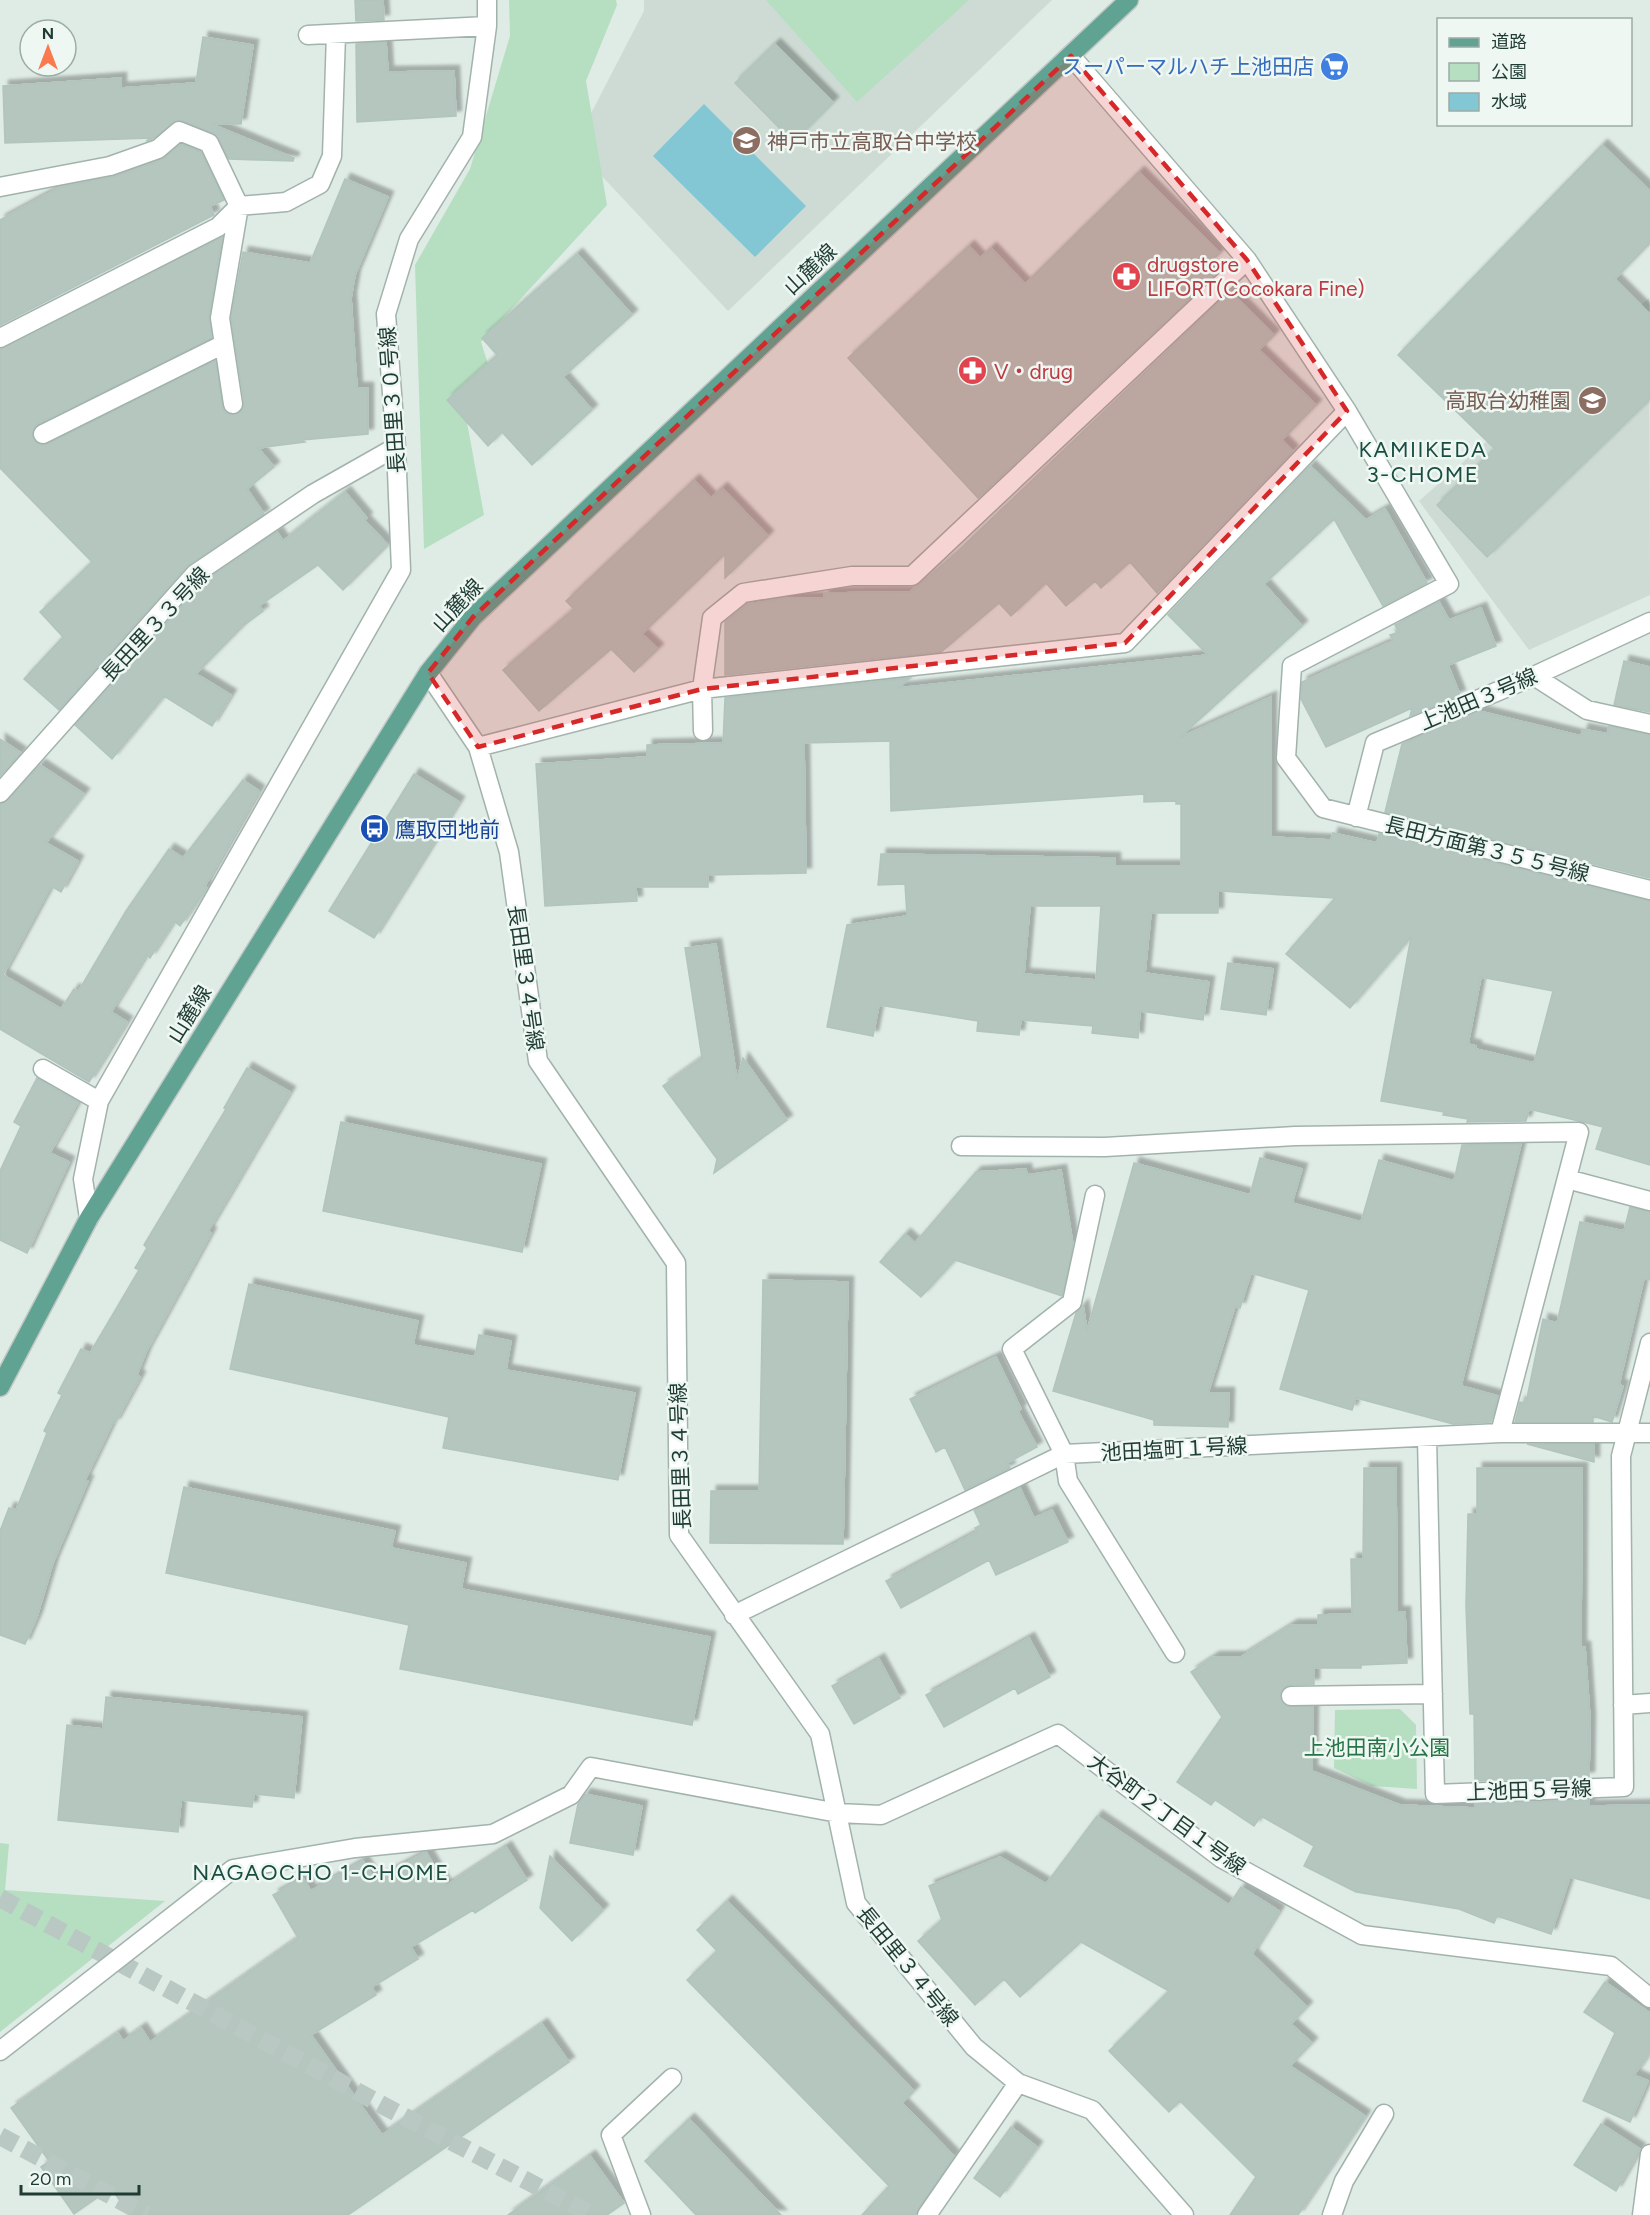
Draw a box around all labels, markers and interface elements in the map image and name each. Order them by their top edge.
north arrow [18,18,78,78]
legend [1437,18,1632,126]
text: N [42,24,54,43]
text: 道路 [1491,31,1527,53]
supermarket icon: スーパーマルハチ上池田店 [1319,50,1351,82]
place label: スーパーマルハチ上池田店 [1062,54,1314,79]
text: 公園 [1491,61,1527,83]
text: 水域 [1491,91,1527,113]
school or university icon: 神戸市立高取台中学校 [730,125,762,157]
place label: 神戸市立高取台中学校 [767,129,977,154]
street label: 山麓線 [778,238,842,300]
place label: drugstore LIFORT(Cocokara Fine) [1147,252,1365,301]
pharmacy icon: drugstore LIFORT(Cocokara Fine) [1110,260,1142,292]
street label: 長田里３０号線 [374,326,410,474]
pharmacy icon: V・drug [957,355,989,387]
place label: V・drug [994,359,1073,384]
school or university icon: 高取台幼稚園 [1576,384,1608,416]
place label: 高取台幼稚園 [1445,388,1571,413]
district label: KAMIIKEDA 3-CHOME [1359,436,1487,488]
street label: 長田里３３号線 [96,562,214,686]
street label: 山麓線 [426,573,488,637]
street label: 上池田３号線 [1415,663,1541,735]
street label: 長田方面第３５５号線 [1382,811,1592,887]
bus stop icon: 鷹取団地前 [358,813,390,845]
place label: 鷹取団地前 [395,817,500,842]
street label: 長田里３４号線 [503,903,549,1053]
street label: 山麓線 [162,981,216,1047]
street label: 長田里３４号線 [665,1382,695,1530]
street label: 池田塩町１号線 [1100,1433,1248,1465]
park label: 上池田南小公園 [1304,1735,1451,1760]
street label: 大谷町２丁目１号線 [1083,1748,1251,1880]
street label: 上池田５号線 [1466,1775,1592,1805]
district label: NAGAOCHO 1-CHOME [192,1859,450,1886]
street label: 長田里３４号線 [852,1901,964,2031]
scale bar [21,2158,140,2196]
text: 20 m [30,2168,71,2190]

